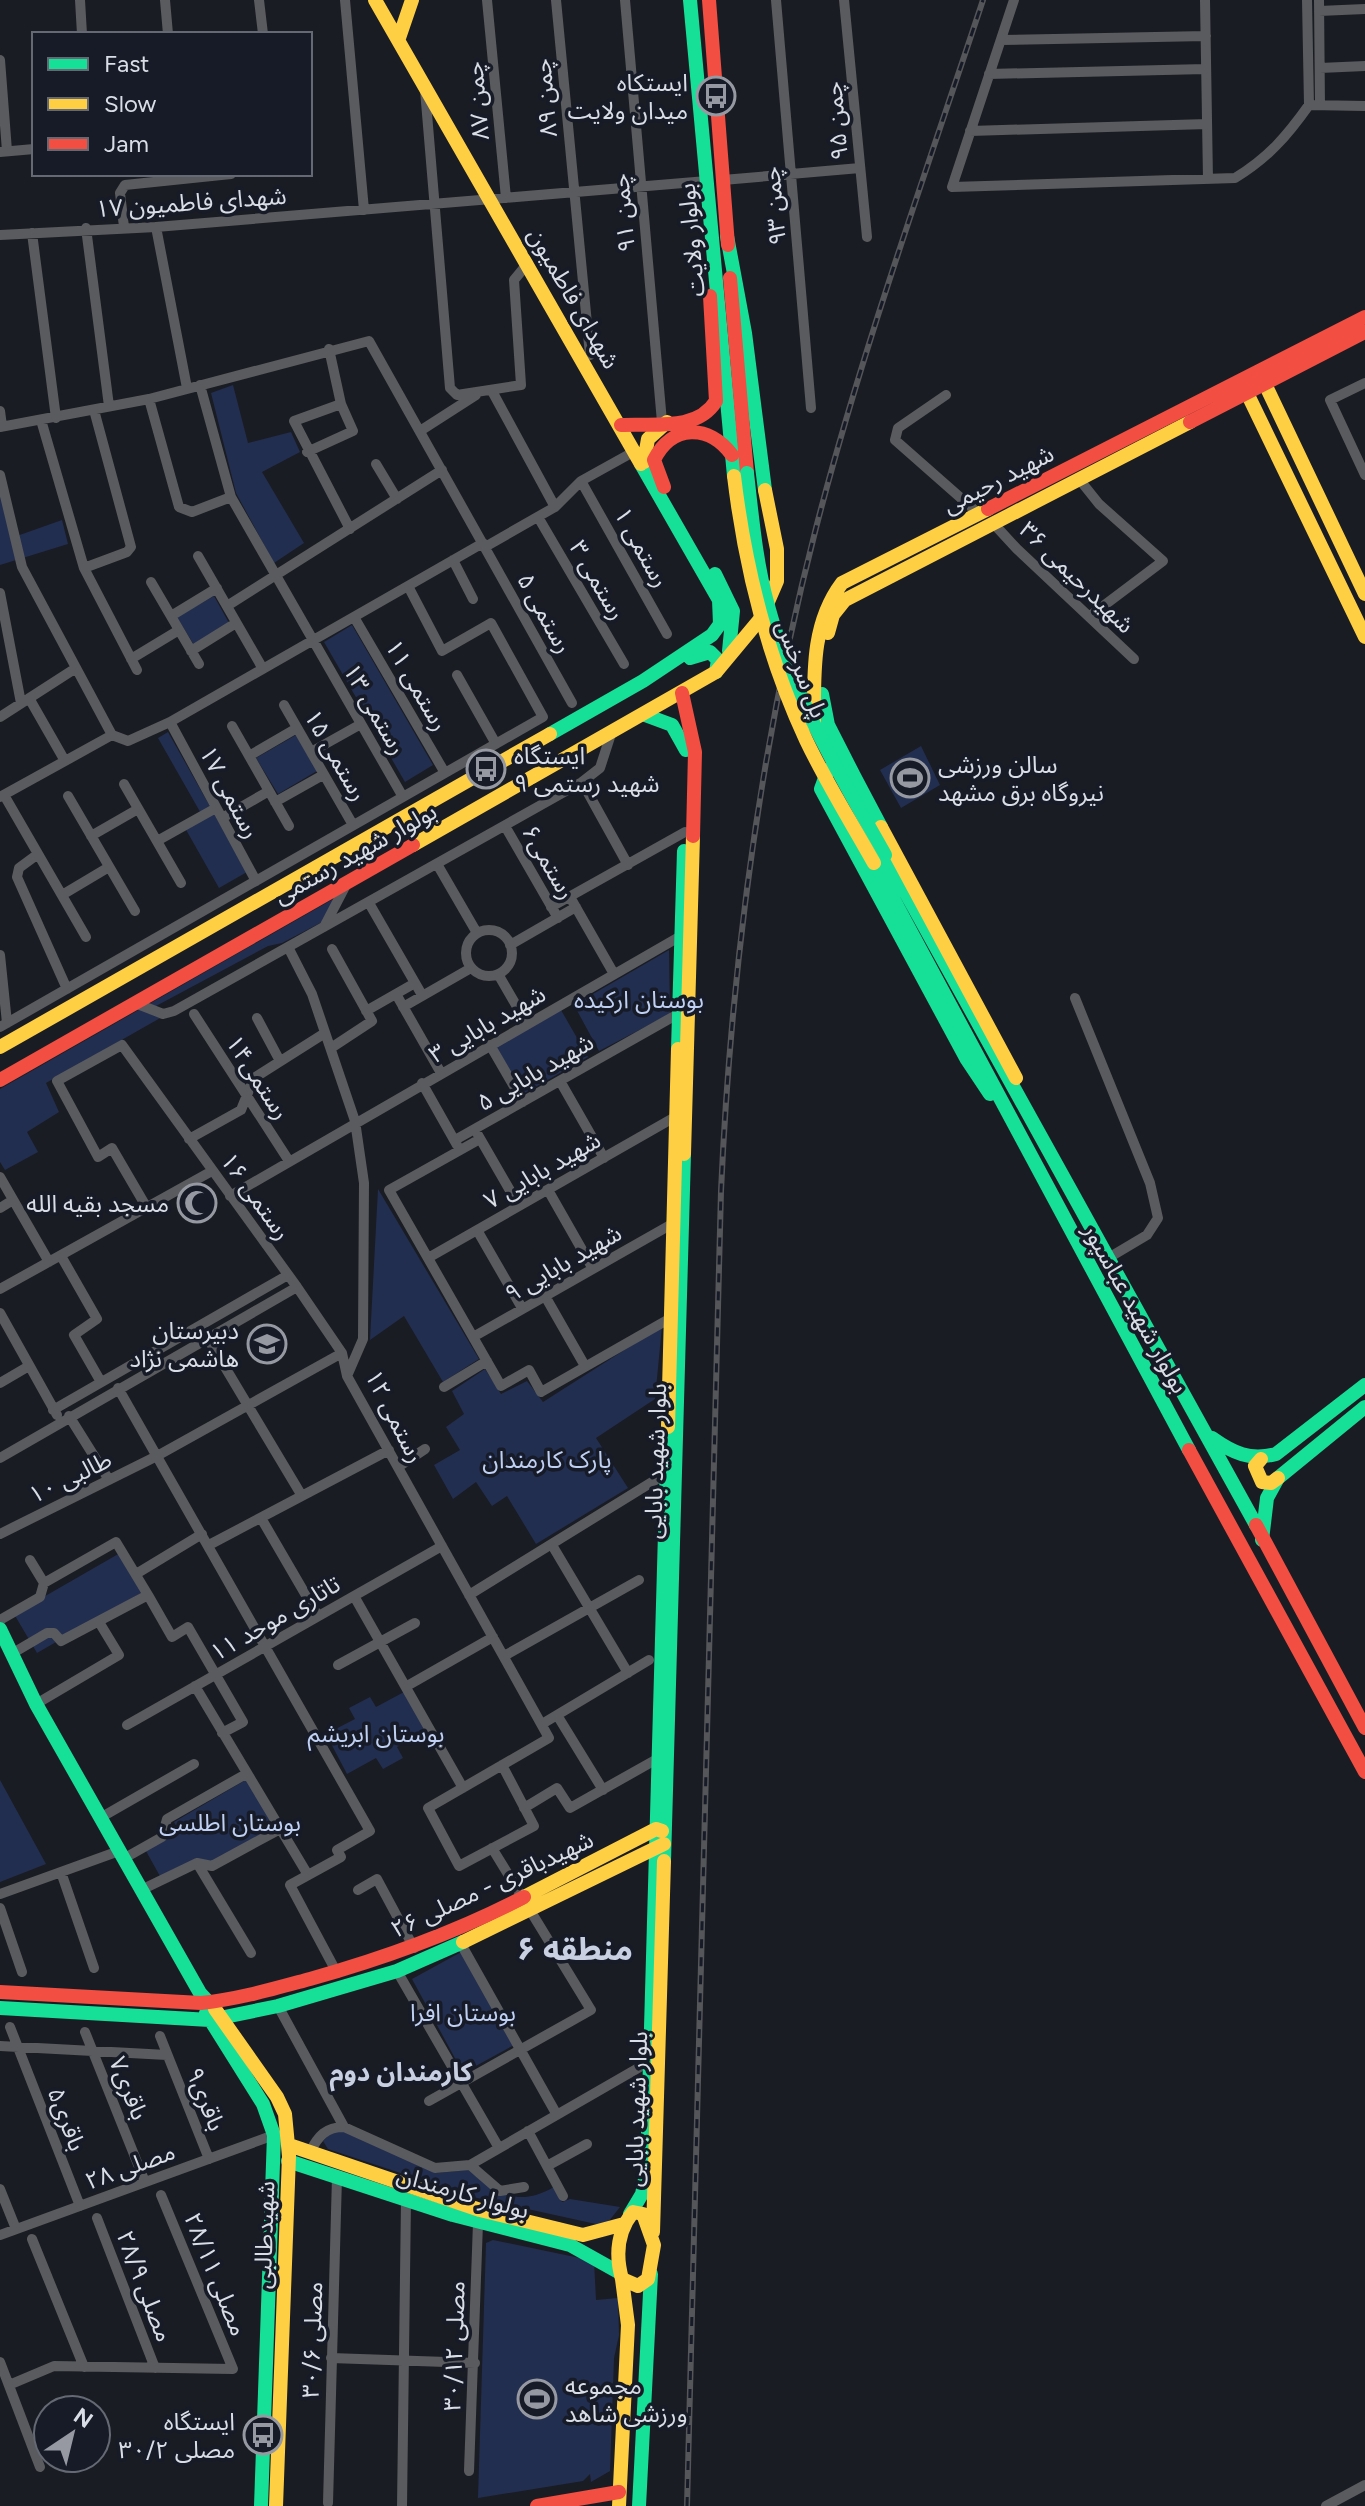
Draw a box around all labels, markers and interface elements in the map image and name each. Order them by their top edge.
legend [32,32,312,176]
text: Fast [104,49,149,78]
street label: چمن ۸۹ [527,57,564,139]
street label: چمن ۸۷ [459,60,496,142]
place label: ایستکاه میدان ولایت [567,68,688,125]
bus stop icon: ایستکاه میدان ولایت [695,75,737,117]
street label: چمن ۹۵ [818,80,855,162]
text: Slow [104,89,157,118]
text: Jam [104,129,149,158]
street label: چمن ۹۳ [756,165,793,247]
street label: چمن ۹۱ [605,172,642,254]
street label: شهدای فاطمیون ۱۷ [94,181,288,223]
street label: بولوار ولایت [672,182,710,298]
street label: شهدای فاطمیون [522,222,626,374]
street label: شهید رحیمی [937,439,1059,519]
street label: رستمی ۱ [608,502,676,592]
street label: شهیدرحیمی ۳۶ [1013,515,1141,639]
street label: رستمی ۳ [564,535,632,625]
street label: رستمی ۵ [511,568,579,658]
street label: پل سرخس [769,616,834,723]
street label: رستمی ۱۱ [379,634,455,736]
street label: رستمی ۱۳ [337,658,413,760]
street label: رستمی ۱۵ [298,704,374,806]
street label: رستمی ۱۷ [194,741,266,843]
place label: ایستگاه شهید رستمی ۹ [514,741,660,798]
bus stop icon: ایستگاه شهید رستمی ۹ [465,748,507,790]
place label: سالن ورزشی نیروگاه برق مشهد [938,750,1104,807]
sports icon: سالن ورزشی نیروگاه برق مشهد [889,757,931,799]
street label: بولوار شهید رستمی [268,796,442,910]
street label: رستمی۶ [516,820,582,904]
street label: شهید بابایی ۳ [423,979,551,1069]
park label: بوستان ارکیده [574,985,704,1014]
street label: شهید بابایی ۵ [471,1027,599,1117]
street label: رستمی۱۴ [220,1029,296,1125]
street label: شهید بابایی ۷ [478,1125,606,1215]
street label: رستمی ۱۶ [215,1147,297,1245]
mosque icon: مسجد بقیه الله [176,1182,218,1224]
place label: مسجد بقیه الله [26,1189,169,1218]
street label: بولوار شهید عباسپور [1076,1217,1195,1399]
street label: شهید بابایی ۹ [499,1218,627,1308]
place label: دبیرستان هاشمی نژاد [129,1316,239,1373]
school or university icon: دبیرستان هاشمی نژاد [246,1323,288,1365]
street label: رستمی ۱۲ [359,1365,431,1467]
street label: بلوار شهید بابایی [638,1383,672,1539]
street label: طالبی ۱۰ [24,1445,116,1509]
park label: پارک کارمندان [482,1445,612,1475]
street label: تاتاری موحد ۱۱ [205,1569,345,1667]
park label: بوستان ابریشم [308,1719,444,1751]
park label: بوستان اطلسی [159,1808,301,1837]
street label: شهیدباقری - مصلی ۲۶ [386,1824,598,1944]
district label: منطقه ۶ [517,1930,633,1968]
park label: بوستان افرا [410,1998,516,2027]
street label: بلوار شهید بابایی [619,2031,653,2187]
street label: باقری۷ [103,2052,155,2124]
district label: کارمندان دوم [330,2056,474,2092]
street label: باقری۹ [180,2063,232,2135]
street label: باقری۵ [42,2083,92,2155]
street label: مصلی ۲۸ [81,2136,179,2196]
street label: بولوار کارمندان [394,2159,532,2225]
street label: شهیدطالبی [248,2180,280,2290]
street label: مصلی ۲۸/۱۱ [178,2208,254,2340]
street label: مصلی ۲۸/۹ [111,2226,179,2346]
street label: مصلی ۳۰/۱۲ [437,2280,471,2412]
street label: مصلی ۳۰/۶ [295,2281,329,2399]
place label: مجموعه ورزشی شاهد [565,2371,687,2428]
sports icon: مجموعه ورزشی شاهد [516,2378,558,2420]
north arrow [32,2394,112,2474]
text: N [68,2402,98,2434]
place label: ایستگاه مصلی ۳۰/۲ [118,2407,235,2464]
bus stop icon: ایستگاه مصلی ۳۰/۲ [242,2414,284,2456]

